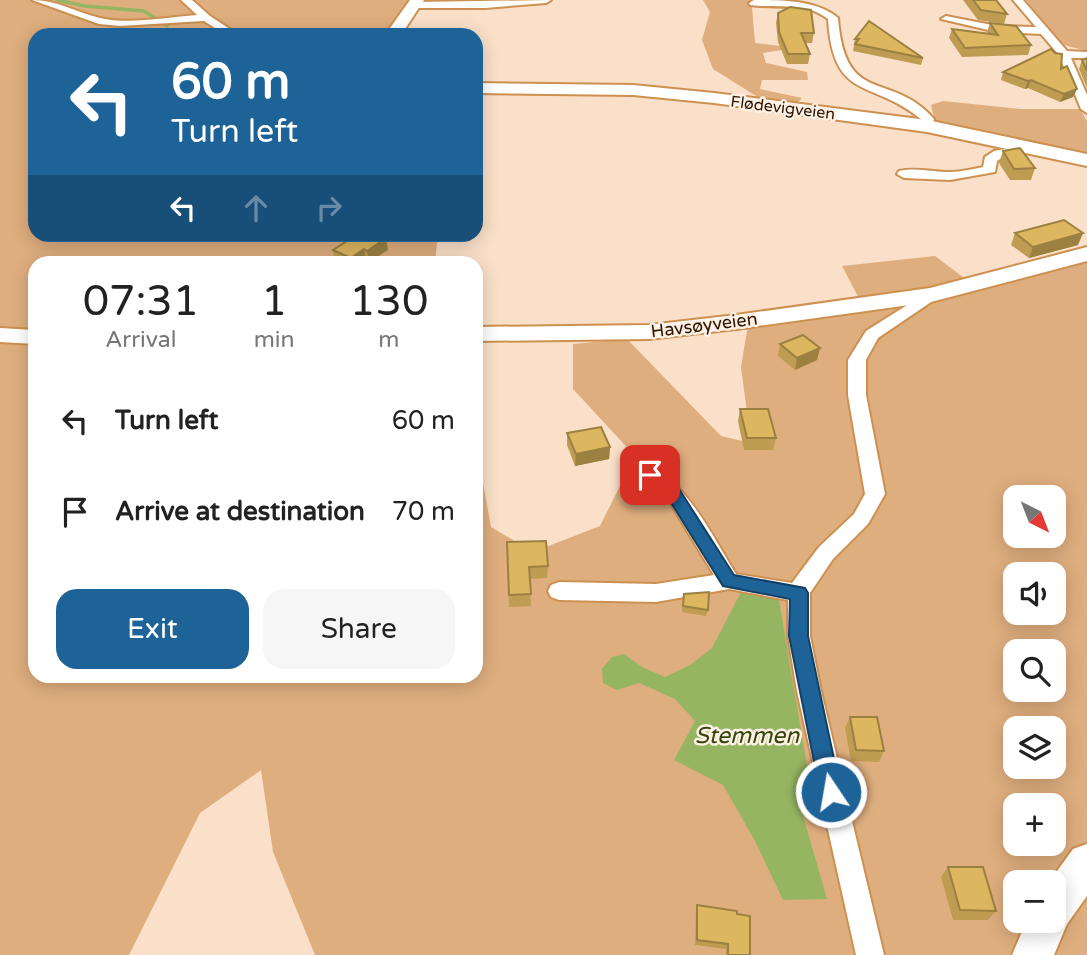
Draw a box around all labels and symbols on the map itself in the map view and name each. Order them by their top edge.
street label: Flødevigveien [729,92,836,124]
street label: Havsøyveien [649,308,759,342]
pin [620,445,680,505]
north arrow [1003,485,1066,548]
water label: Stemmen [695,722,800,750]
position arrow [794,755,868,829]

